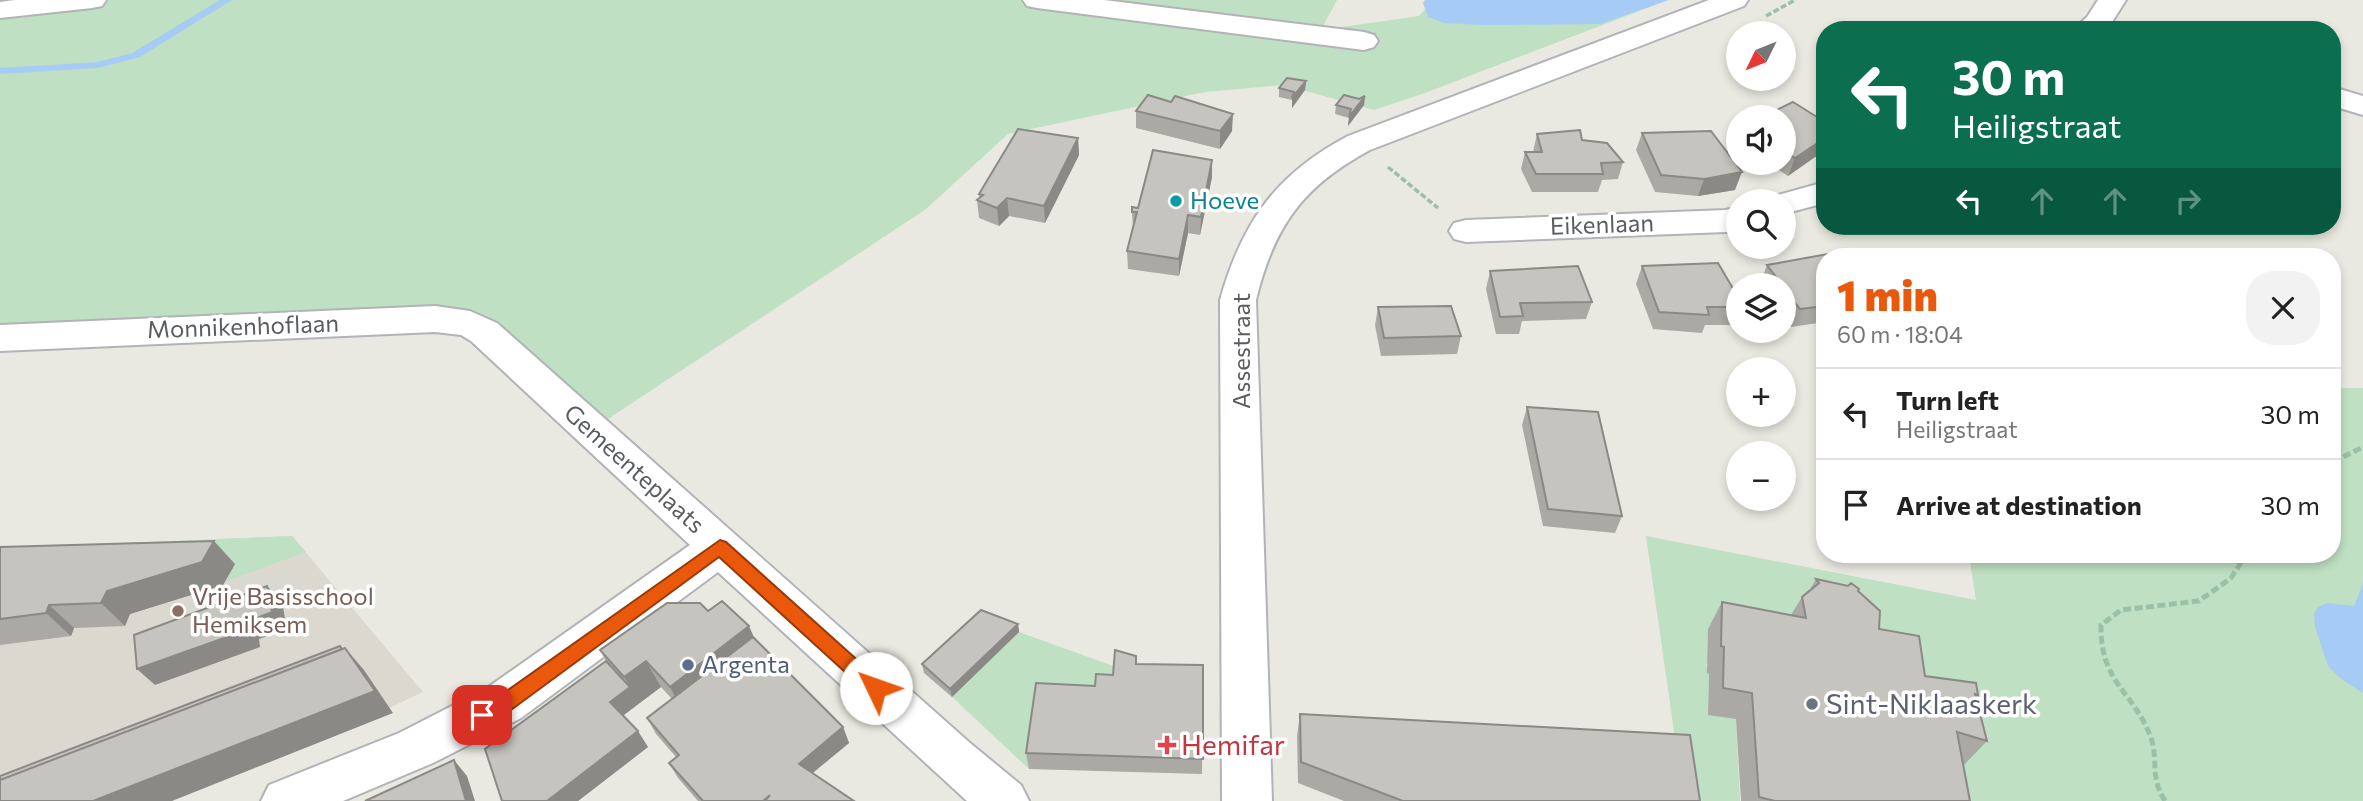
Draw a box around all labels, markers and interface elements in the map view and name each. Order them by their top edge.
north arrow [1726,21,1796,91]
map controls [1726,21,1796,511]
text: 30 m [1952,45,2065,105]
icon: left [1837,49,1928,140]
button: sound [1726,105,1796,175]
text: Heiligstraat [1952,105,2121,145]
icon: left [1950,182,1988,220]
icon: ahead [2023,182,2061,220]
icon: ahead [2096,182,2134,220]
icon: right [2169,182,2207,220]
place label: Hoeve [1190,185,1259,214]
button: search [1726,189,1796,259]
marker: Hoeve [1168,193,1184,209]
street label: Eikenlaan [1549,207,1655,240]
text: 1 min [1837,268,1938,320]
button: close [2246,271,2320,345]
button: layers [1726,273,1796,343]
street label: Assestraat [1226,293,1255,409]
street label: Monnikenhoflaan [146,308,339,343]
text: 60 m · 18:04 [1837,320,1963,348]
button: + [1726,357,1796,427]
text: Turn left [1896,384,1999,415]
icon: left [1837,395,1875,433]
street label: Gemeenteplaats [559,397,711,538]
text: 30 m [2261,398,2320,429]
text: Heiligstraat [1896,415,2018,443]
button: − [1726,441,1796,511]
icon: arrive [1837,486,1875,524]
text: Arrive at destination [1896,489,2142,520]
text: 30 m [2261,489,2320,520]
place label: Vrije Basisschool Hemiksem [192,581,374,638]
marker: Vrije Basisschool Hemiksem [170,603,186,619]
place label: Argenta [702,649,790,678]
position arrow [839,651,913,725]
marker: Argenta [680,657,696,673]
pin [452,685,512,745]
place label: Sint-Niklaaskerk [1826,686,2037,720]
icon: arrive [463,696,501,734]
marker: Sint-Niklaaskerk [1804,696,1820,712]
place label: Hemifar [1181,727,1285,761]
marker: Hemifar [1159,737,1175,753]

